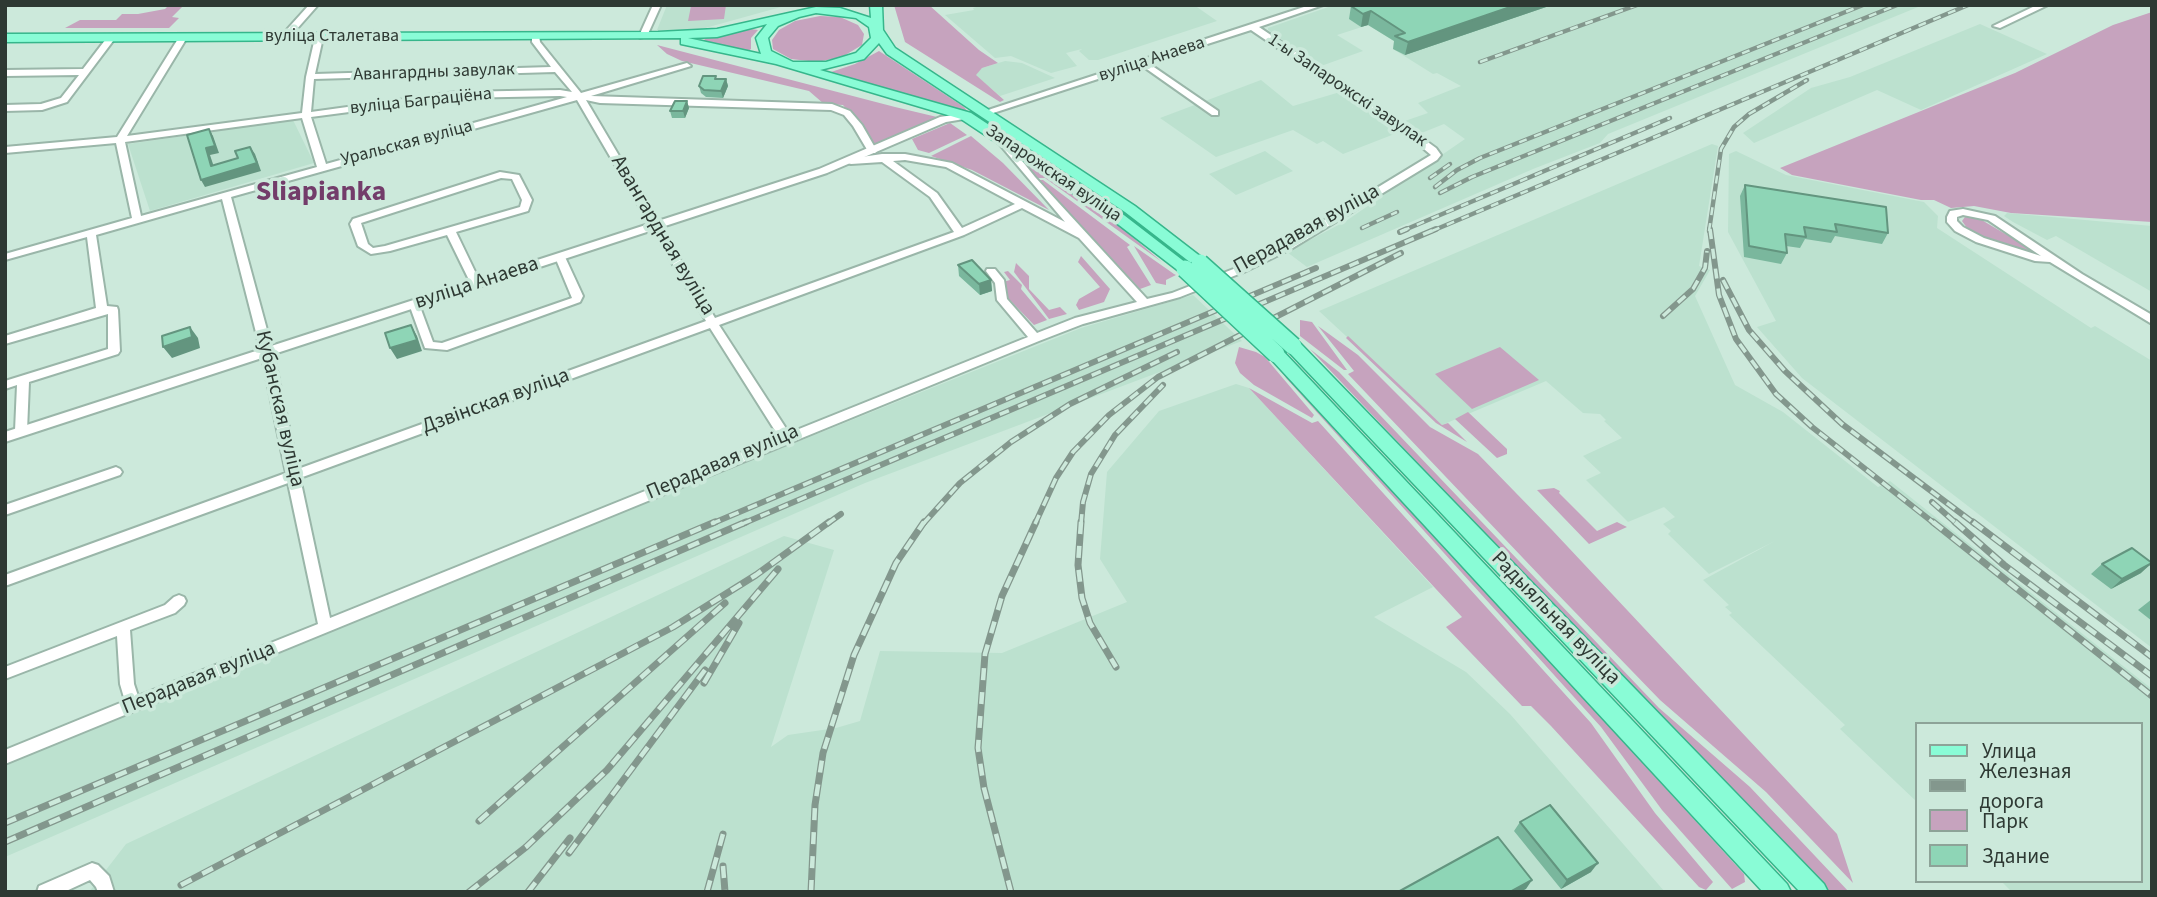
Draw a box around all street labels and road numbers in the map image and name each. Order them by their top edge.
street label: вуліца Сталетава [265,26,399,48]
street label: 1-ы Запарожскі завулак [1263,30,1431,152]
street label: вуліца Анаева [1096,33,1208,87]
street label: Авангардны завулак [353,59,515,87]
street label: вуліца Баграціёна [349,84,493,120]
street label: Уральская вуліца [339,116,475,172]
street label: Запарожская вуліца [981,121,1125,227]
street label: Авангардная вуліца [604,151,720,321]
street label: Перадавая вуліца [1230,179,1384,281]
street label: вуліца Анаева [412,252,542,316]
street label: Кубанская вуліца [249,328,309,490]
street label: Дзвінская вуліца [419,364,573,440]
street label: Перадавая вуліца [643,420,803,506]
street label: Радыяльная вуліца [1485,547,1625,691]
street label: Перадавая вуліца [119,637,279,721]

